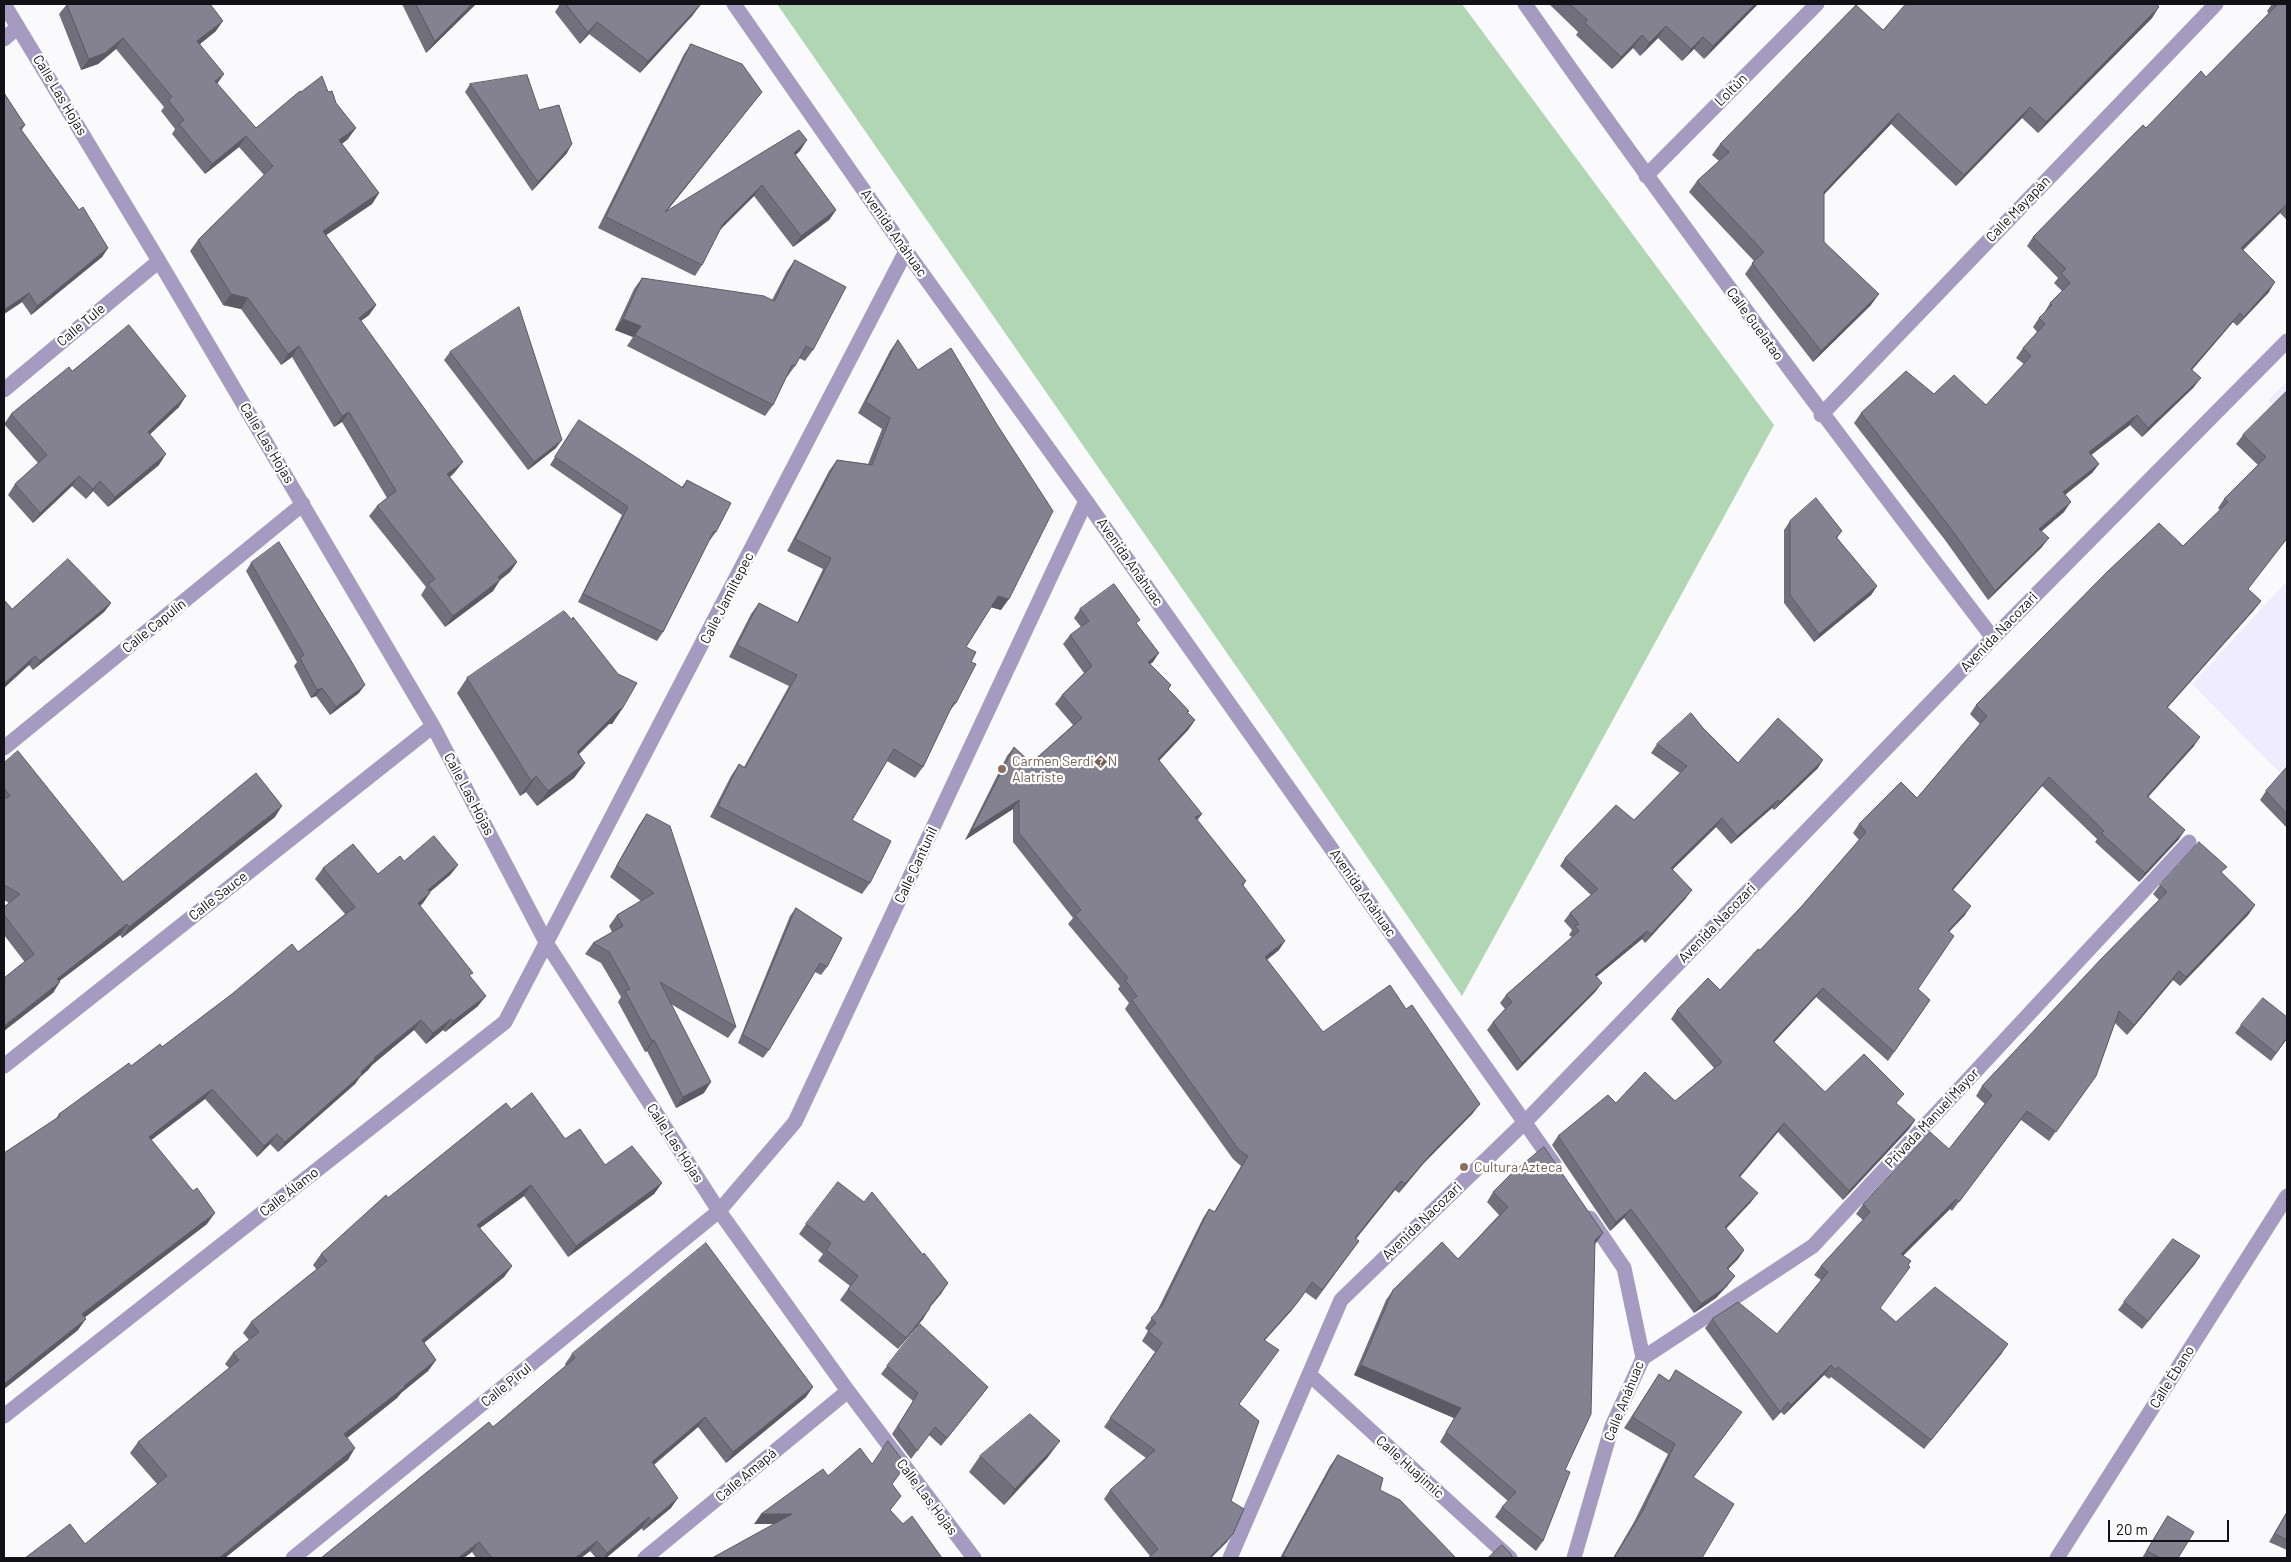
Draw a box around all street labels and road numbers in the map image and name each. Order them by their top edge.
street label: Calle Las Hojas [29,52,91,138]
street label: Loltún [1711,70,1751,110]
street label: Calle Mayapán [1982,173,2054,245]
street label: Avenida Anáhuac [857,186,931,280]
street label: Calle Guelatao [1723,284,1787,364]
street label: Calle Tule [53,300,109,350]
street label: Calle Las Hojas [236,400,298,486]
street label: Avenida Anáhuac [1093,515,1167,609]
street label: Calle Jamiltepec [697,549,757,647]
street label: Avenida Nacozari [1957,589,2041,675]
street label: Calle Capulín [119,595,189,657]
street label: Calle Las Hojas [440,750,498,838]
street label: Calle Cantunil [891,824,941,906]
street label: Avenida Anáhuac [1326,846,1400,940]
street label: Calle Sauce [185,868,251,924]
street label: Avenida Nacozari [1675,880,1759,966]
street label: Privada Manuel Mayor [1882,1065,1982,1171]
street label: Calle Las Hojas [643,1100,707,1186]
street label: Calle Álamo [256,1164,322,1220]
street label: Avenida Nacozari [1379,1179,1465,1263]
street label: Calle Ébano [2146,1343,2198,1411]
street label: Calle Anáhuac [1600,1358,1648,1444]
street label: Calle Pirul [477,1360,535,1410]
street label: Calle Huajimic [1373,1432,1447,1502]
street label: Calle Amapá [712,1445,780,1505]
street label: Calle Las Hojas [893,1456,961,1538]

